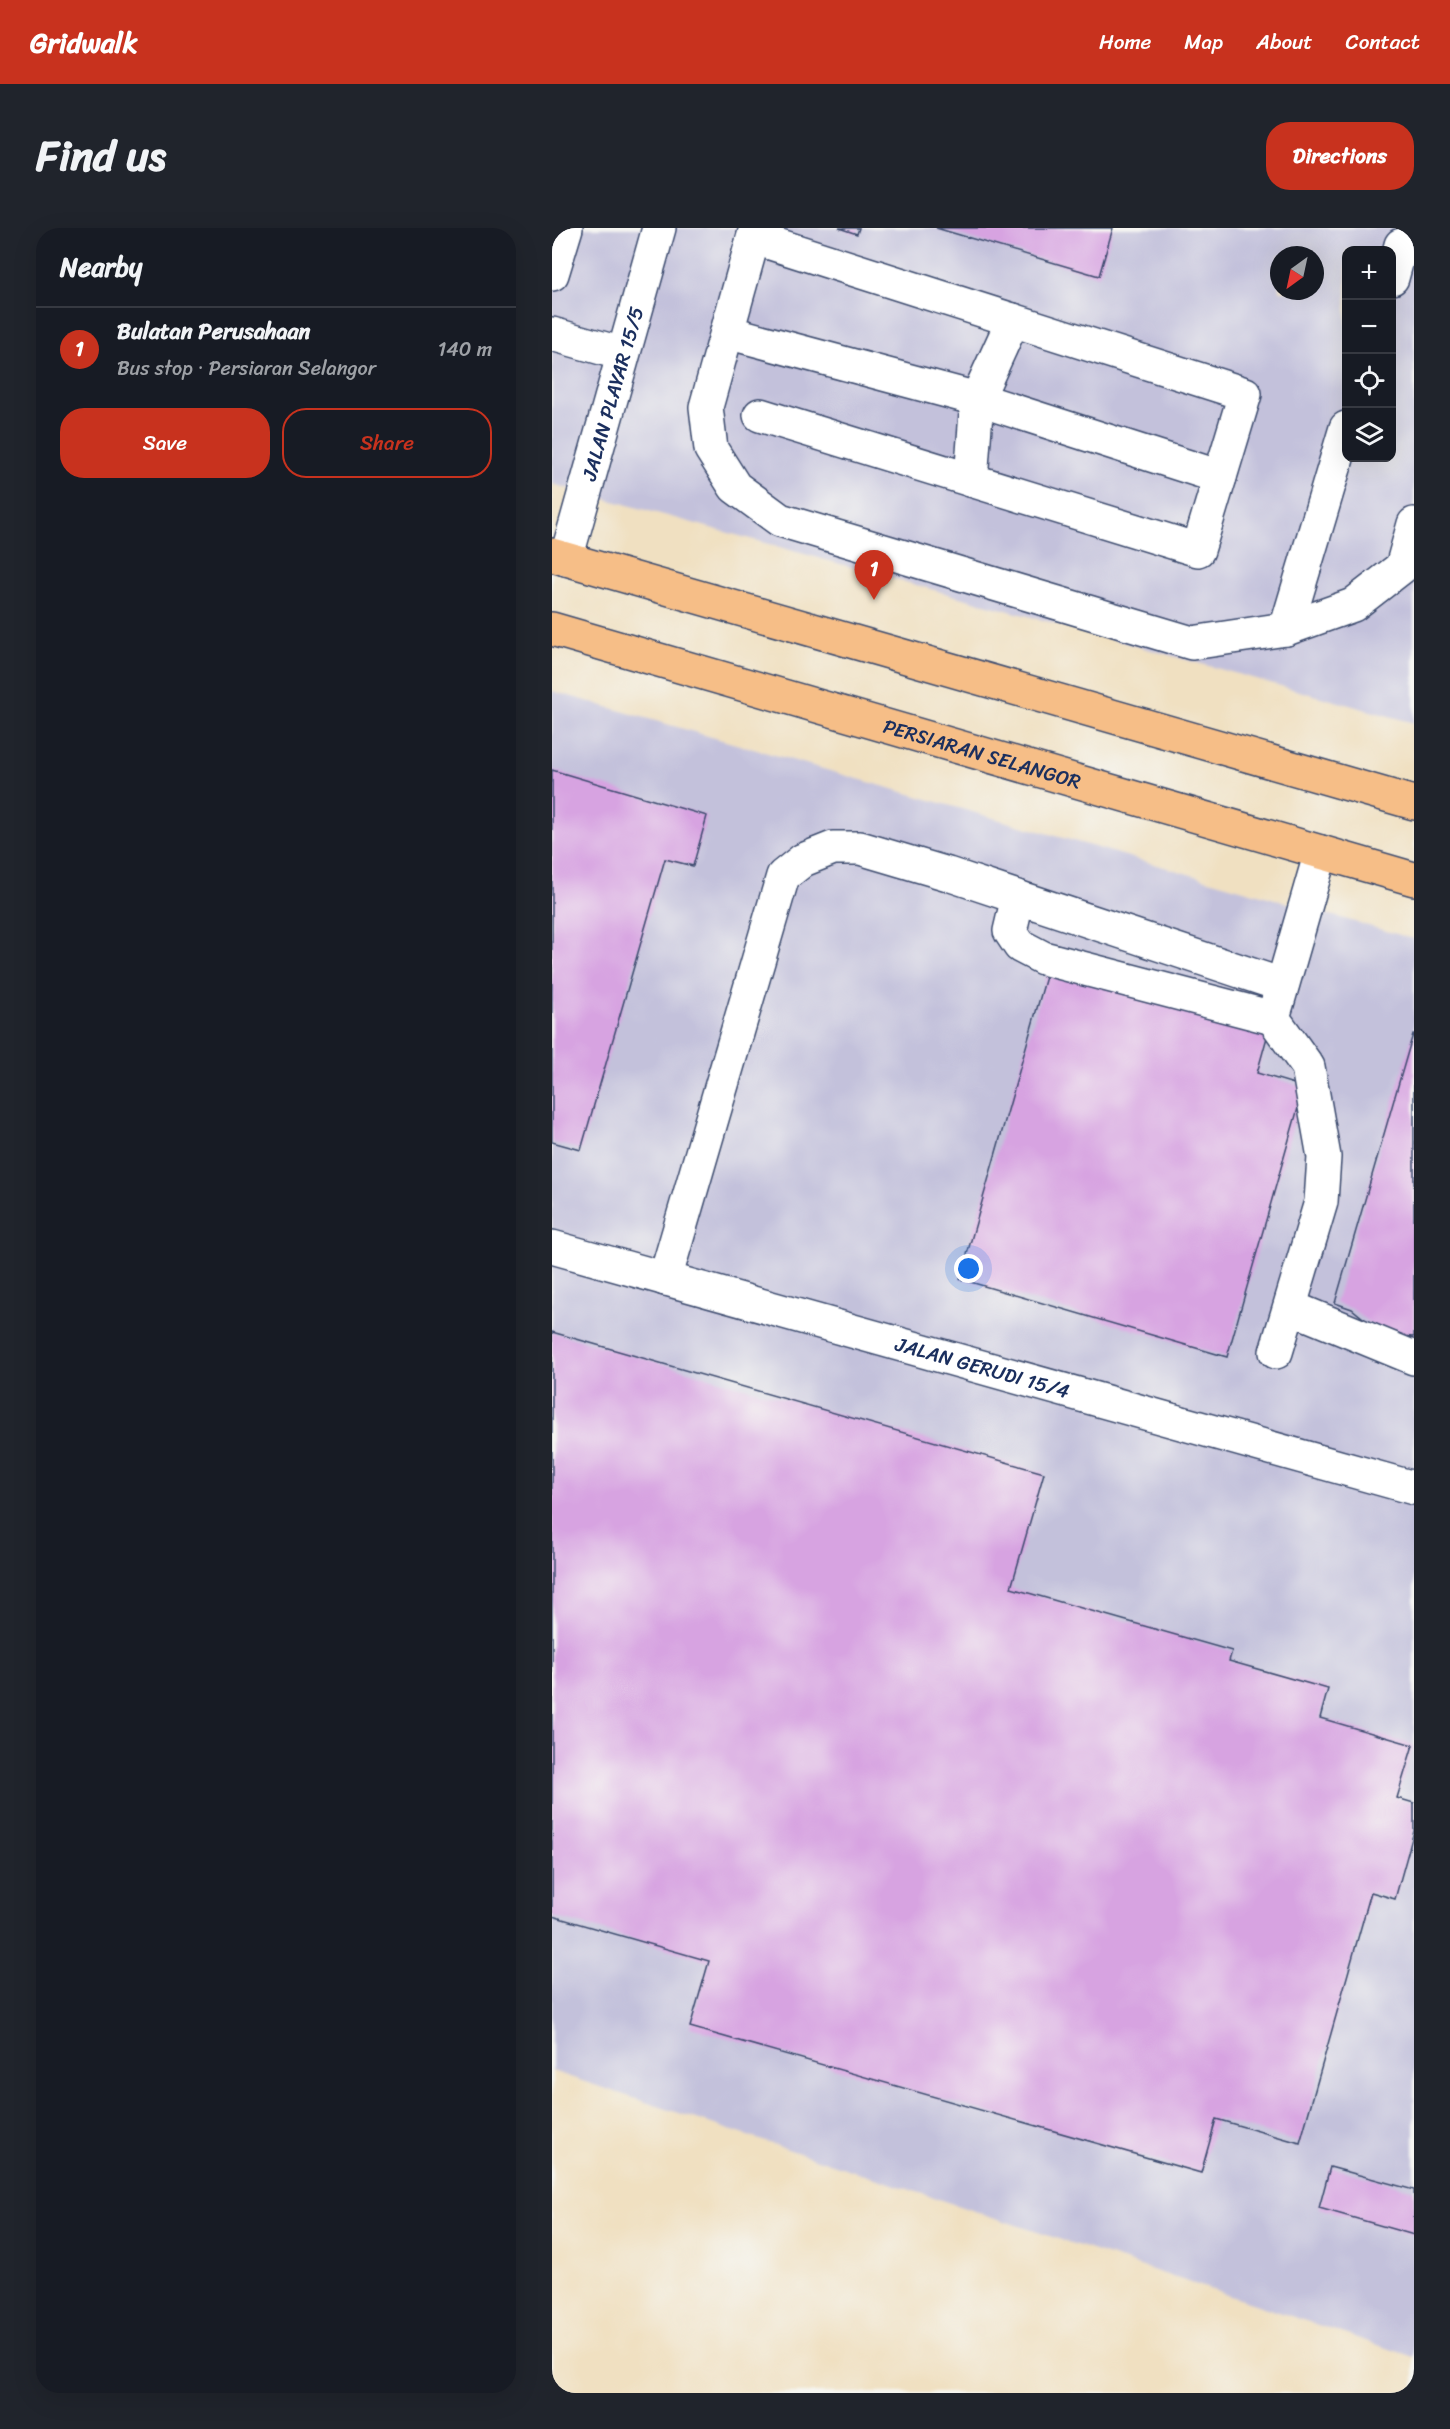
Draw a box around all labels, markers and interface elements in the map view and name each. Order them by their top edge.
text: Gridwalk [30,18,138,67]
text: Home [1099,23,1151,61]
text: Map [1184,23,1223,61]
text: About [1256,23,1313,61]
text: Contact [1346,23,1420,61]
text: Find us [36,119,166,193]
button: Directions [1266,122,1414,190]
text: Nearby [60,244,142,290]
north arrow [1270,246,1324,300]
map controls [1342,246,1396,462]
button: + [1342,246,1396,300]
button: − [1342,300,1396,354]
street label: JALAN PLAYAR 15/5 [571,302,654,486]
text: Bulatan Perusahaan [117,312,310,351]
text: 1 [75,332,84,367]
text: 140 m [438,332,492,367]
text: Bus stop · Persiaran Selangor [117,351,376,386]
button: locate [1342,354,1396,408]
button: Save [60,408,270,478]
button: Share [282,408,492,478]
button: layers [1342,408,1396,462]
pin: 1 [854,550,894,600]
street label: PERSIARAN SELANGOR [879,709,1085,799]
your location [954,1254,983,1283]
street label: JALAN GERUDI 15/4 [890,1326,1074,1408]

